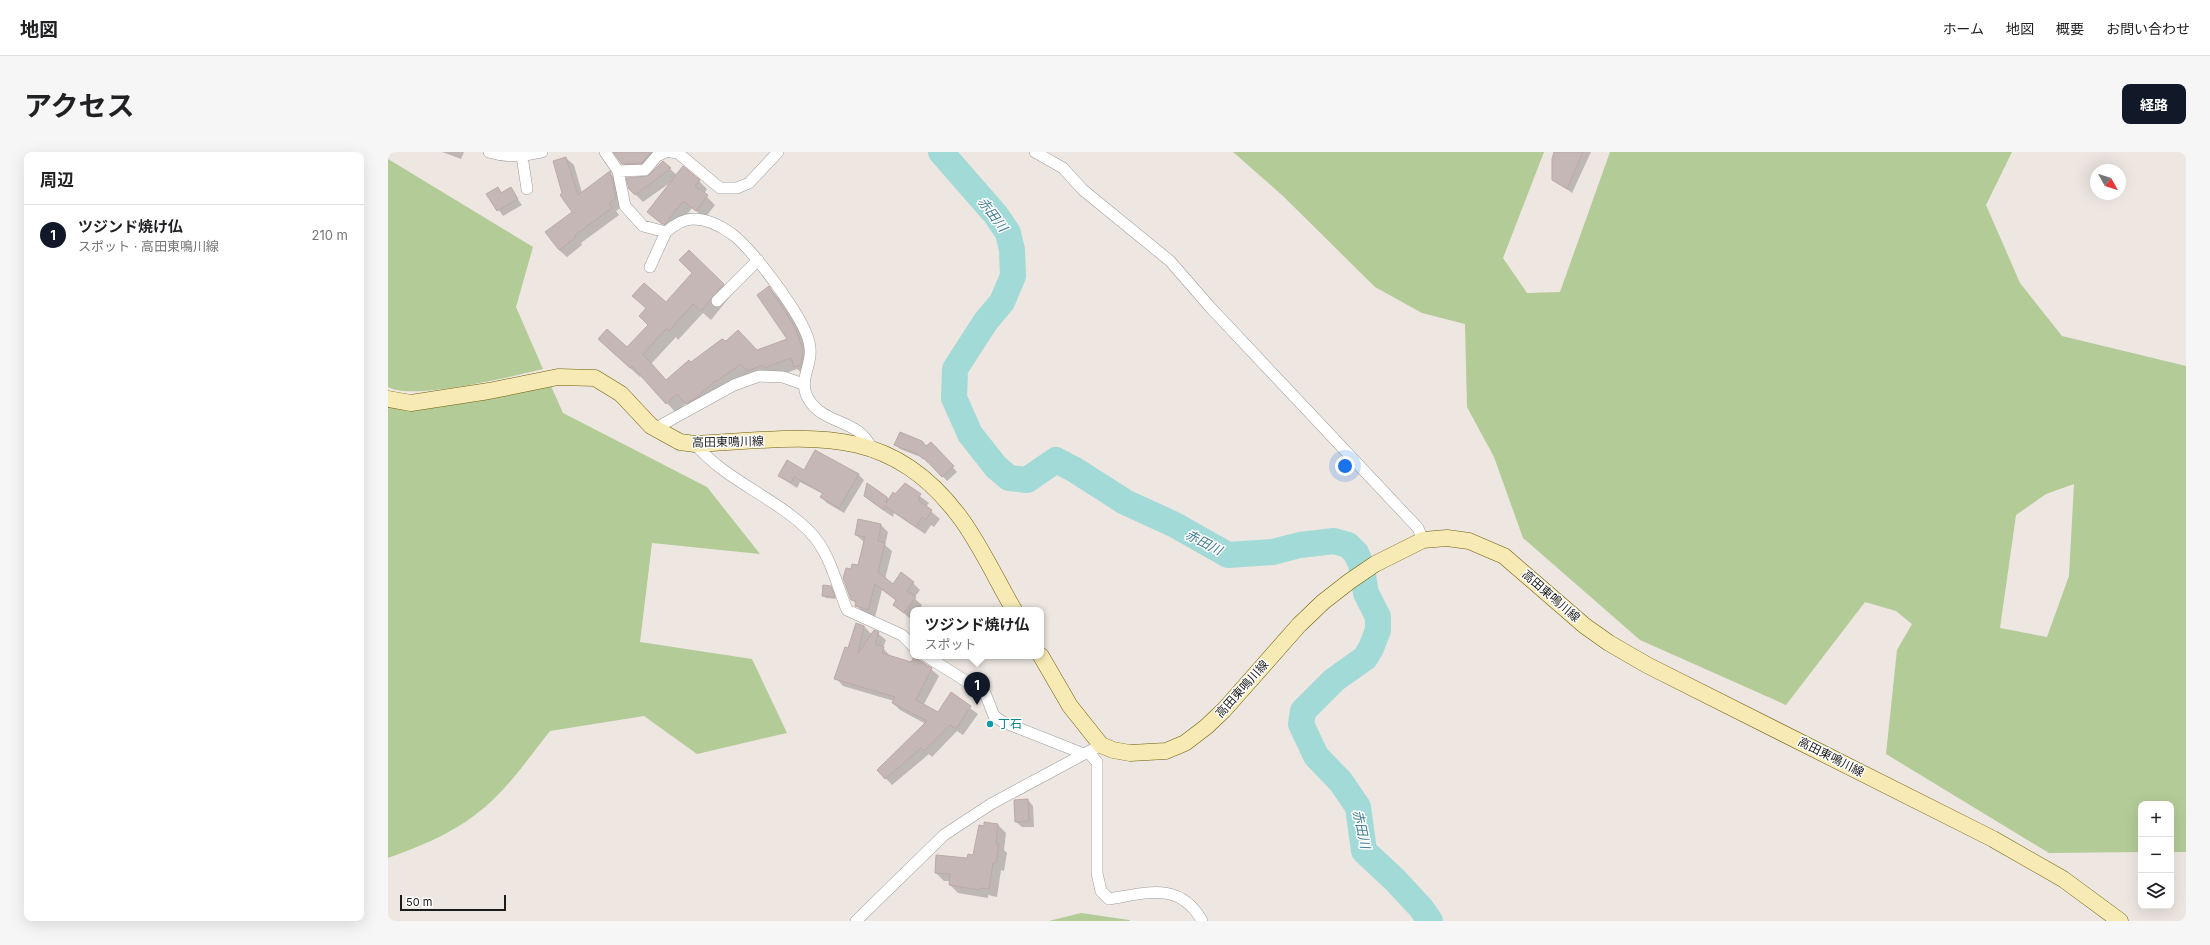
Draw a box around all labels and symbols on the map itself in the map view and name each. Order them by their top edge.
north arrow [2090,164,2126,200]
water label: 赤田川 [975,194,1012,236]
street label: 高田東鳴川線 [692,433,764,450]
your location [1335,456,1355,476]
water label: 赤田川 [1183,526,1227,559]
street label: 高田東鳴川線 [1519,566,1583,625]
street label: 高田東鳴川線 [1212,657,1271,720]
pin: 1 [964,672,990,705]
place label: 丁石 [998,716,1022,731]
marker: 丁石 [985,719,995,729]
street label: 高田東鳴川線 [1796,734,1867,780]
water label: 赤田川 [1350,808,1374,852]
scale bar [400,893,506,912]

